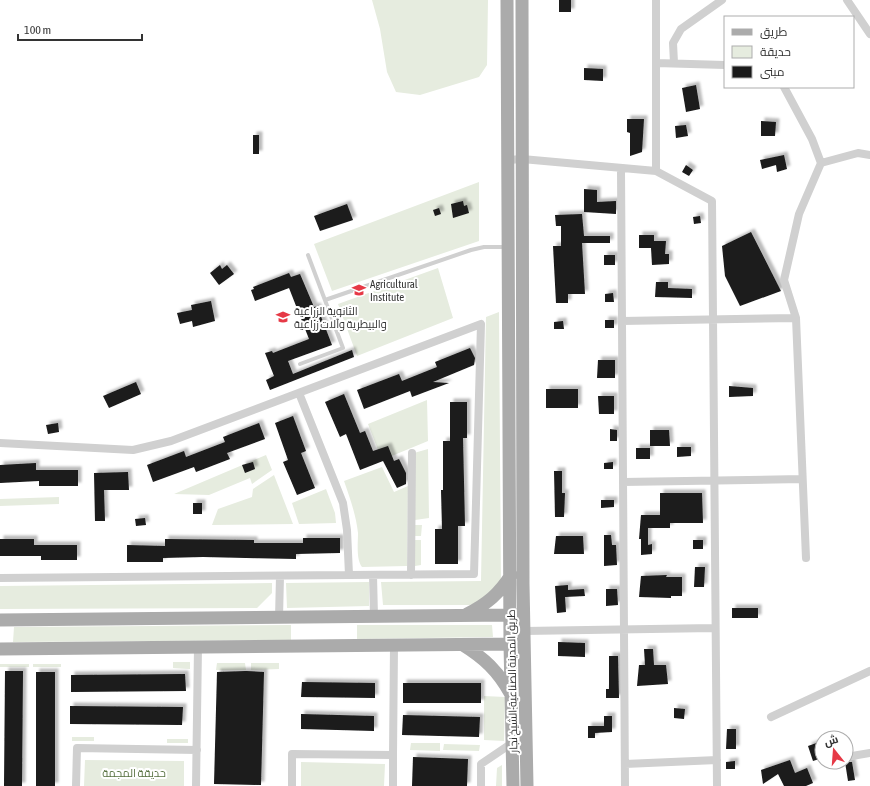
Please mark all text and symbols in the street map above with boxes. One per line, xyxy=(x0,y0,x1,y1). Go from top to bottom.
scale bar xyxy=(18,16,142,42)
legend xyxy=(724,16,854,88)
text: 100 m xyxy=(24,23,51,37)
text: طريق xyxy=(760,25,788,39)
text: حديقة xyxy=(760,45,791,59)
text: مبنى xyxy=(760,65,785,79)
place label: Agricultural Institute xyxy=(370,278,418,303)
school or university icon: Agricultural Institute xyxy=(351,282,367,298)
place label: الثانوية الزراعية والبيطرية وآلات زراعية xyxy=(294,305,387,331)
school or university icon: الثانوية الزراعية والبيطرية وآلات زراعية xyxy=(275,309,291,325)
street label: طريق المدينة الصناعية-الشيخ نجار xyxy=(505,609,521,754)
north arrow xyxy=(814,730,854,770)
text: ش xyxy=(823,733,840,749)
park label: حديقة المجمة xyxy=(102,767,166,779)

